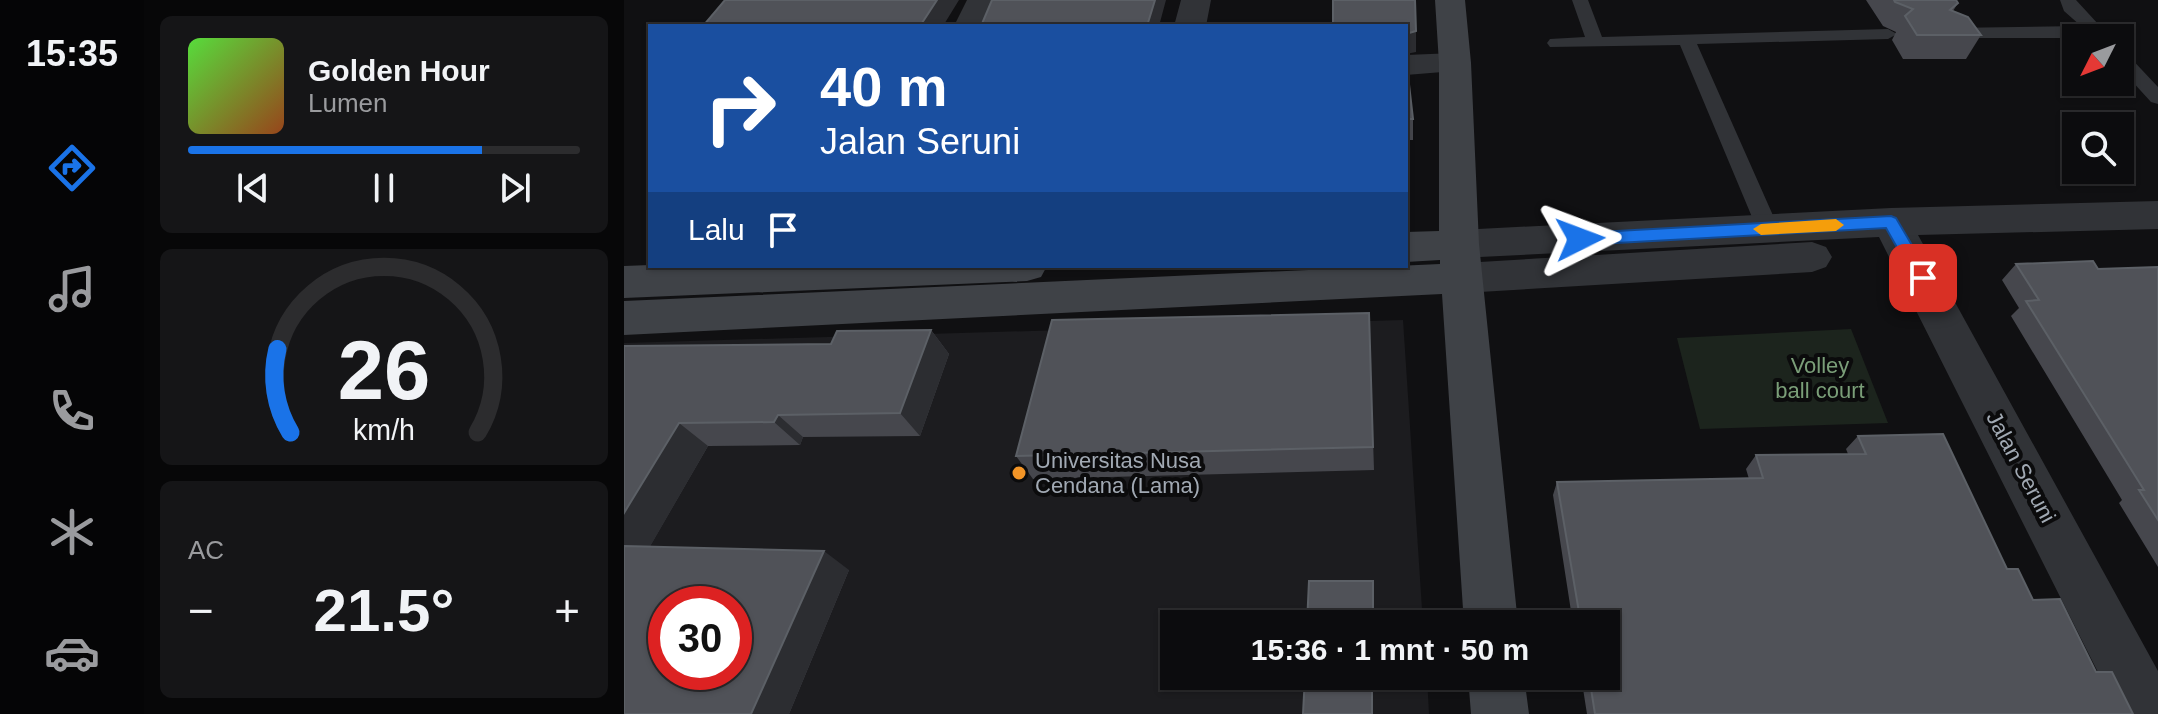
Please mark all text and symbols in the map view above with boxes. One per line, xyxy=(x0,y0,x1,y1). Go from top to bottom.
north arrow xyxy=(2062,24,2134,96)
map controls xyxy=(2062,24,2134,184)
text: 15:35 xyxy=(26,33,118,74)
text: Golden Hour xyxy=(308,54,490,87)
text: 40 m xyxy=(820,55,948,118)
icon: right xyxy=(688,56,792,160)
text: Lumen xyxy=(308,88,388,118)
button: search xyxy=(2062,112,2134,184)
text: Jalan Seruni xyxy=(820,121,1020,162)
icon: directions xyxy=(44,140,100,196)
icon: previous xyxy=(231,166,275,210)
icon: pause xyxy=(362,166,406,210)
icon: next xyxy=(493,166,537,210)
position arrow xyxy=(1538,197,1622,281)
icon: arrive xyxy=(761,208,805,252)
text: Lalu xyxy=(688,213,745,246)
pin xyxy=(1889,244,1957,312)
icon: arrive xyxy=(1901,256,1945,300)
icon: music xyxy=(44,261,100,317)
text: 26 xyxy=(338,324,430,417)
park label: Volley ball court xyxy=(1775,353,1865,403)
icon: phone xyxy=(44,383,100,439)
street label: Jalan Seruni xyxy=(1981,407,2061,527)
text: km/h xyxy=(353,414,415,446)
place label: Universitas Nusa Cendana (Lama) xyxy=(1035,448,1202,498)
marker: Universitas Nusa Cendana (Lama) xyxy=(1010,464,1028,482)
icon: climate xyxy=(44,504,100,560)
text: AC xyxy=(188,535,224,565)
text: 21.5° xyxy=(314,577,454,644)
text: − xyxy=(188,586,214,635)
text: + xyxy=(554,586,580,635)
speed limit sign: 30 xyxy=(648,586,752,690)
icon: car xyxy=(44,625,100,681)
text: 15:36 · 1 mnt · 50 m xyxy=(1251,633,1529,666)

